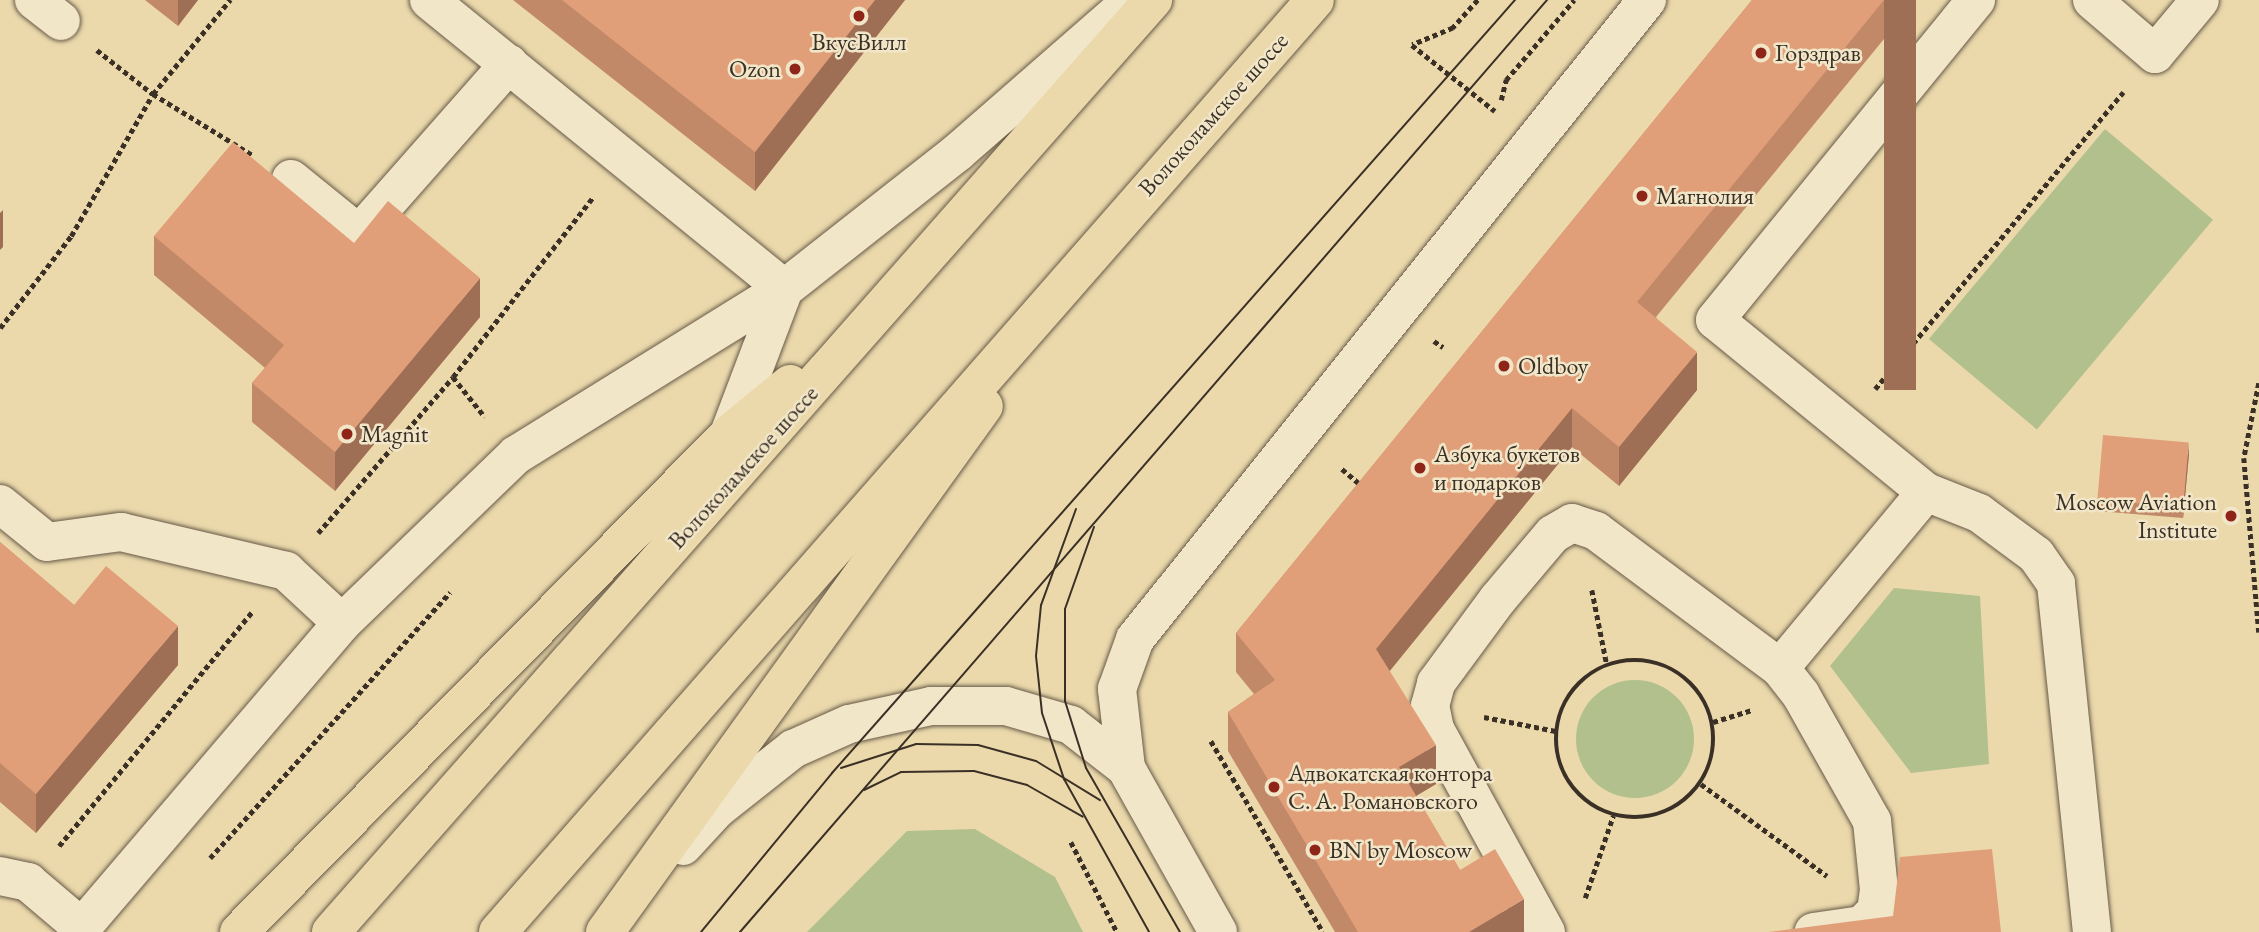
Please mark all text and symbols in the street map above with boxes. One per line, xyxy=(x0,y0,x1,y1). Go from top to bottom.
marker: ВкусВилл xyxy=(851,8,867,24)
street label: Волоколамское шоссе xyxy=(1132,26,1294,202)
place label: ВкусВилл xyxy=(811,28,907,56)
place label: Горздрав xyxy=(1775,39,1861,67)
marker: Горздрав xyxy=(1753,45,1769,61)
place label: Ozon xyxy=(729,55,781,83)
marker: Ozon xyxy=(787,61,803,77)
place label: Магнолия xyxy=(1656,182,1754,210)
marker: Магнолия xyxy=(1634,188,1650,204)
place label: Oldboy xyxy=(1518,352,1588,380)
marker: Oldboy xyxy=(1496,358,1512,374)
street label: Волоколамское шоссе xyxy=(662,379,824,555)
place label: Magnit xyxy=(361,420,428,448)
marker: Magnit xyxy=(339,426,355,442)
place label: Азбука букетов и подарков xyxy=(1434,440,1580,496)
marker: Азбука букетов и подарков xyxy=(1412,460,1428,476)
place label: Moscow Aviation Institute xyxy=(2055,488,2217,544)
marker: Moscow Aviation Institute xyxy=(2223,508,2239,524)
place label: Адвокатская контора С. А. Романовского xyxy=(1288,759,1492,815)
marker: Адвокатская контора С. А. Романовского xyxy=(1266,779,1282,795)
place label: BN by Moscow xyxy=(1329,836,1472,864)
marker: BN by Moscow xyxy=(1307,842,1323,858)

